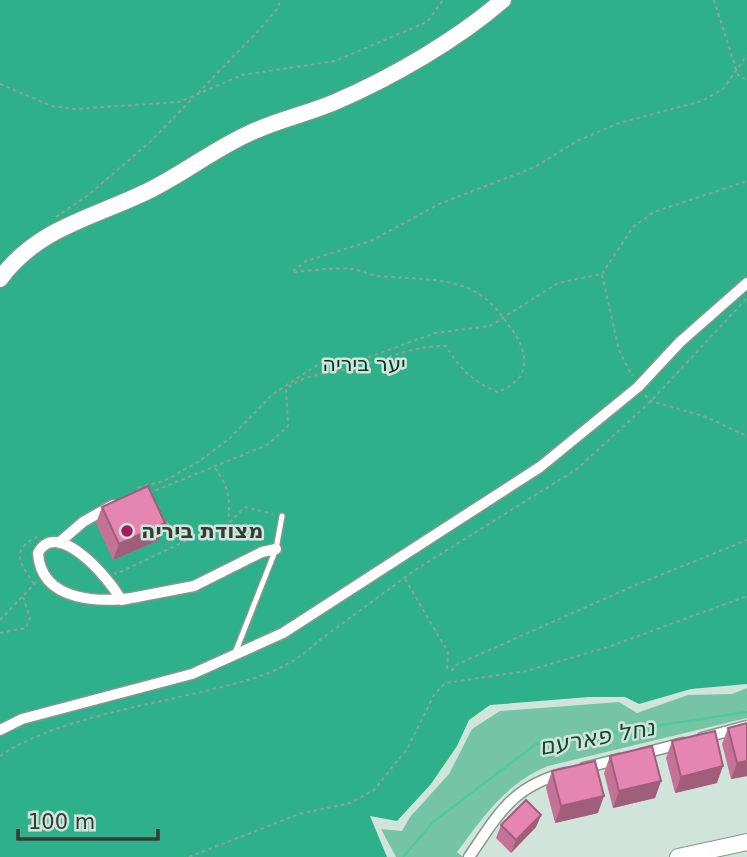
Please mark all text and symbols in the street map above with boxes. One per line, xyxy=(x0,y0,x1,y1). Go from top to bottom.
park label: יער ביריה xyxy=(322,352,406,376)
place label: מצודת ביריה xyxy=(141,519,263,543)
marker: מצודת ביריה xyxy=(119,523,135,539)
water label: נחל פארעם xyxy=(537,714,658,760)
scale bar xyxy=(18,798,158,842)
text: 100 m xyxy=(28,810,95,834)

